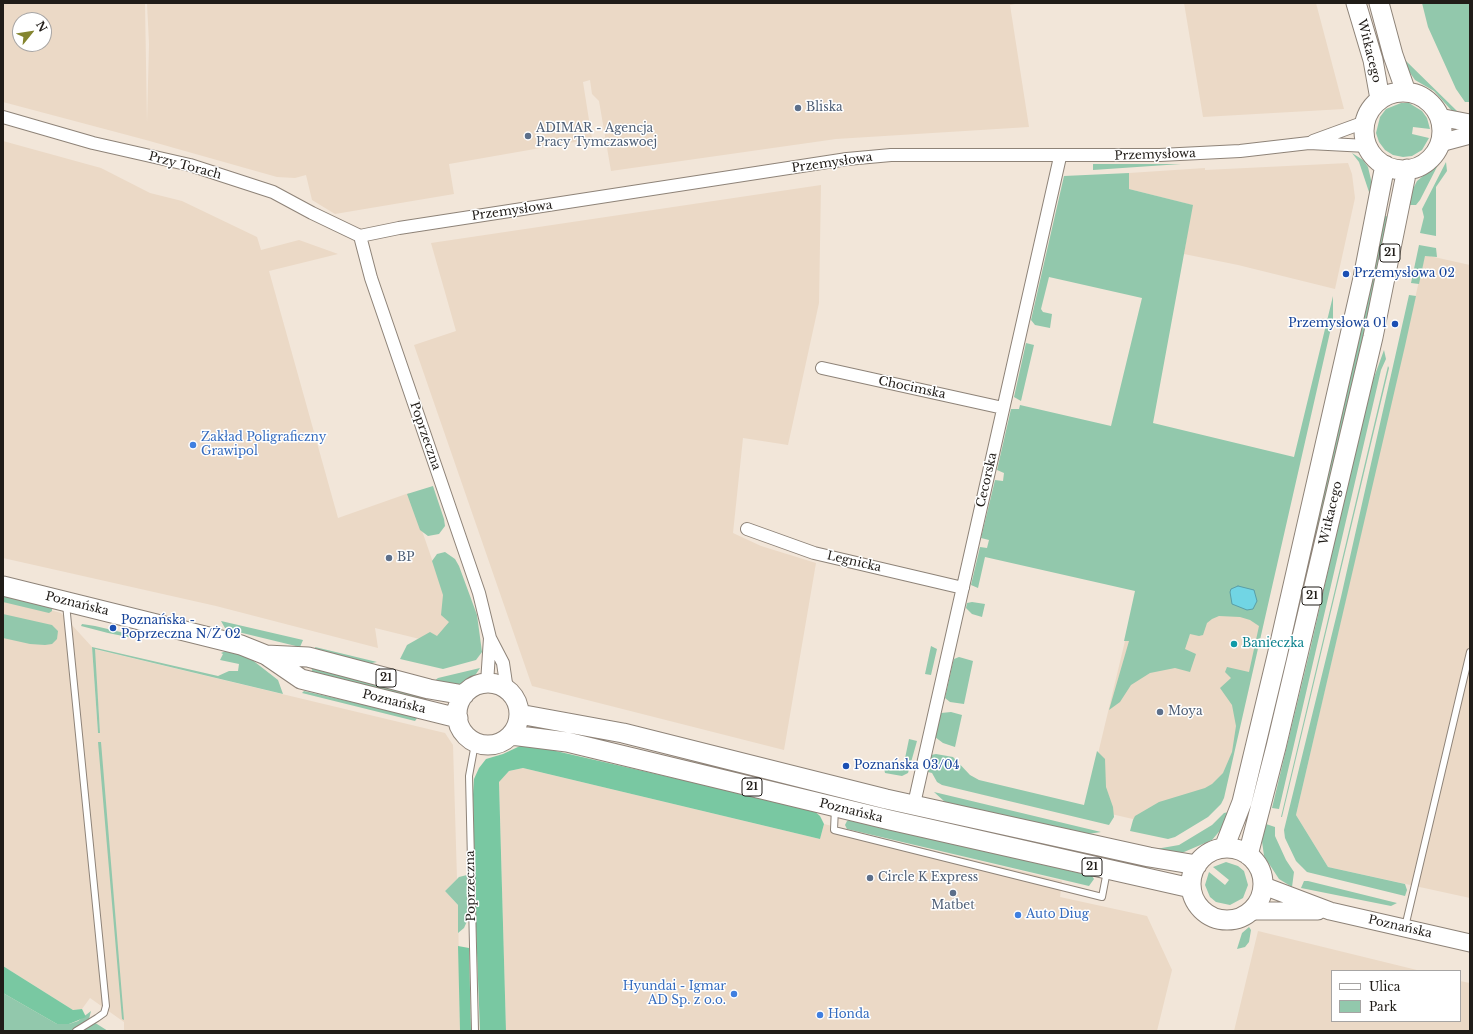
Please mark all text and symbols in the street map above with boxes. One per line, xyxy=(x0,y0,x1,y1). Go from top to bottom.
north arrow xyxy=(12,12,52,52)
street label: Witkacego xyxy=(1354,18,1384,84)
text: N xyxy=(33,19,50,34)
place label: Bliska xyxy=(806,101,843,115)
marker: Bliska xyxy=(793,103,803,113)
place label: ADIMAR - Agencja Pracy Tymczaswoej xyxy=(536,122,657,150)
marker: ADIMAR - Agencja Pracy Tymczaswoej xyxy=(523,131,533,141)
street label: Przemysłowa xyxy=(1114,146,1196,164)
street label: Przy Torach xyxy=(147,149,223,183)
street label: Przemysłowa xyxy=(791,150,873,176)
street label: Przemysłowa xyxy=(471,198,553,224)
road number: 21 xyxy=(1380,244,1400,262)
place label: Przemysłowa 02 xyxy=(1354,267,1455,281)
marker: Przemysłowa 02 xyxy=(1341,269,1351,279)
place label: Przemysłowa 01 xyxy=(1288,317,1387,331)
marker: Przemysłowa 01 xyxy=(1390,319,1400,329)
street label: Chocimska xyxy=(877,374,947,402)
street label: Poprzeczna xyxy=(407,400,443,472)
place label: Zakład Poligraficzny Grawipol xyxy=(201,431,326,459)
marker: Zakład Poligraficzny Grawipol xyxy=(188,440,198,450)
street label: Cecorska xyxy=(974,451,1000,509)
street label: Witkacego xyxy=(1317,480,1345,546)
street label: Legnicka xyxy=(825,549,883,575)
place label: BP xyxy=(397,551,414,565)
marker: BP xyxy=(384,553,394,563)
road number: 21 xyxy=(1302,587,1322,605)
street label: Poznańska xyxy=(44,589,110,619)
place label: Poznańska - Poprzeczna N/Ż 02 xyxy=(121,614,241,642)
marker: Poznańska - Poprzeczna N/Ż 02 xyxy=(108,623,118,633)
place label: Banieczka xyxy=(1242,637,1304,651)
marker: Banieczka xyxy=(1229,639,1239,649)
road number: 21 xyxy=(376,669,396,687)
street label: Poznańska xyxy=(361,687,427,717)
place label: Moya xyxy=(1168,705,1203,719)
marker: Moya xyxy=(1155,707,1165,717)
place label: Poznańska 03/04 xyxy=(854,759,960,773)
marker: Poznańska 03/04 xyxy=(841,761,851,771)
road number: 21 xyxy=(742,778,762,796)
street label: Poznańska xyxy=(818,796,884,826)
street label: Poprzeczna xyxy=(463,850,479,922)
road number: 21 xyxy=(1082,858,1102,876)
place label: Circle K Express xyxy=(878,871,978,885)
marker: Circle K Express xyxy=(865,873,875,883)
marker: Matbet xyxy=(948,888,958,898)
place label: Matbet xyxy=(931,899,975,913)
place label: Auto Diug xyxy=(1026,908,1089,922)
marker: Auto Diug xyxy=(1013,910,1023,920)
street label: Poznańska xyxy=(1367,913,1433,941)
legend xyxy=(1331,970,1461,1022)
text: Ulica xyxy=(1369,979,1400,994)
place label: Hyundai - Igmar AD Sp. z o.o. xyxy=(623,980,726,1008)
marker: Hyundai - Igmar AD Sp. z o.o. xyxy=(729,989,739,999)
text: Park xyxy=(1369,999,1397,1014)
place label: Honda xyxy=(828,1008,870,1022)
marker: Honda xyxy=(815,1010,825,1020)

